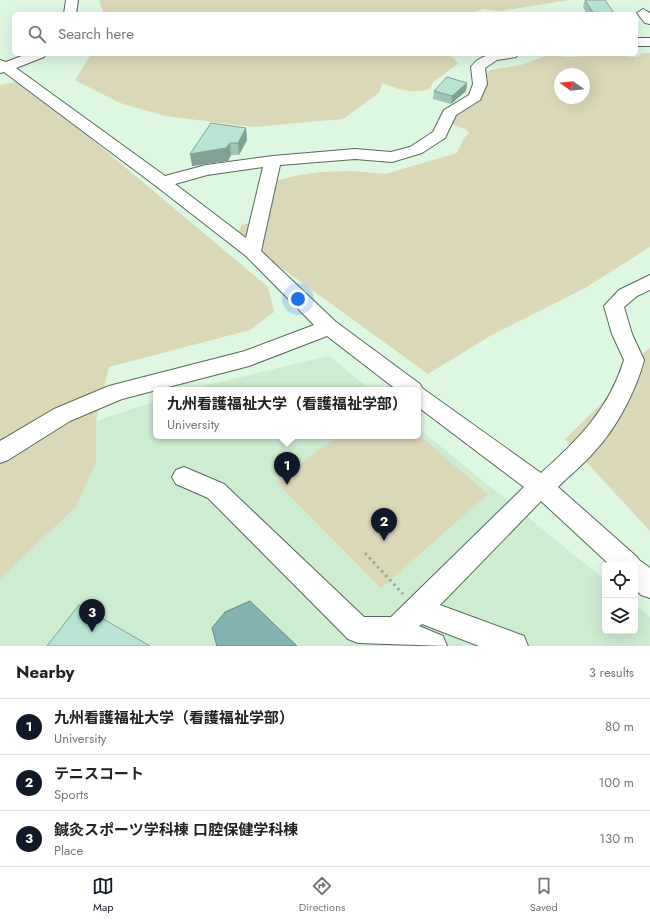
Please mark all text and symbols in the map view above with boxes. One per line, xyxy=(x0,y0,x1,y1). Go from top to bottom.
search box xyxy=(12,12,638,56)
icon: search xyxy=(26,23,48,45)
text: Search here xyxy=(58,23,134,45)
north arrow xyxy=(554,68,590,104)
your location xyxy=(288,289,308,309)
popup xyxy=(153,387,421,439)
text: 九州看護福祉大学（看護福祉学部） xyxy=(167,393,407,415)
text: University xyxy=(167,415,219,434)
pin: 1 xyxy=(274,452,300,485)
pin: 2 xyxy=(371,508,397,541)
map controls xyxy=(602,562,638,634)
button: locate xyxy=(602,562,638,598)
button: layers xyxy=(602,598,638,634)
pin: 3 xyxy=(79,599,105,632)
text: Nearby xyxy=(16,660,74,684)
text: 3 results xyxy=(589,663,634,682)
text: 九州看護福祉大学（看護福祉学部） xyxy=(54,707,294,729)
text: 1 xyxy=(26,717,32,736)
text: 80 m xyxy=(605,717,634,736)
text: University xyxy=(54,729,106,748)
text: テニスコート xyxy=(54,763,144,785)
text: 2 xyxy=(25,773,33,792)
text: 100 m xyxy=(599,773,634,792)
text: Sports xyxy=(54,785,88,804)
text: 鍼灸スポーツ学科棟 口腔保健学科棟 xyxy=(54,819,298,841)
text: 3 xyxy=(25,829,33,848)
text: 130 m xyxy=(599,829,634,848)
text: Place xyxy=(54,841,83,860)
tab: Map xyxy=(92,875,114,915)
tab: Directions xyxy=(299,875,345,915)
tab: Saved xyxy=(530,875,558,915)

